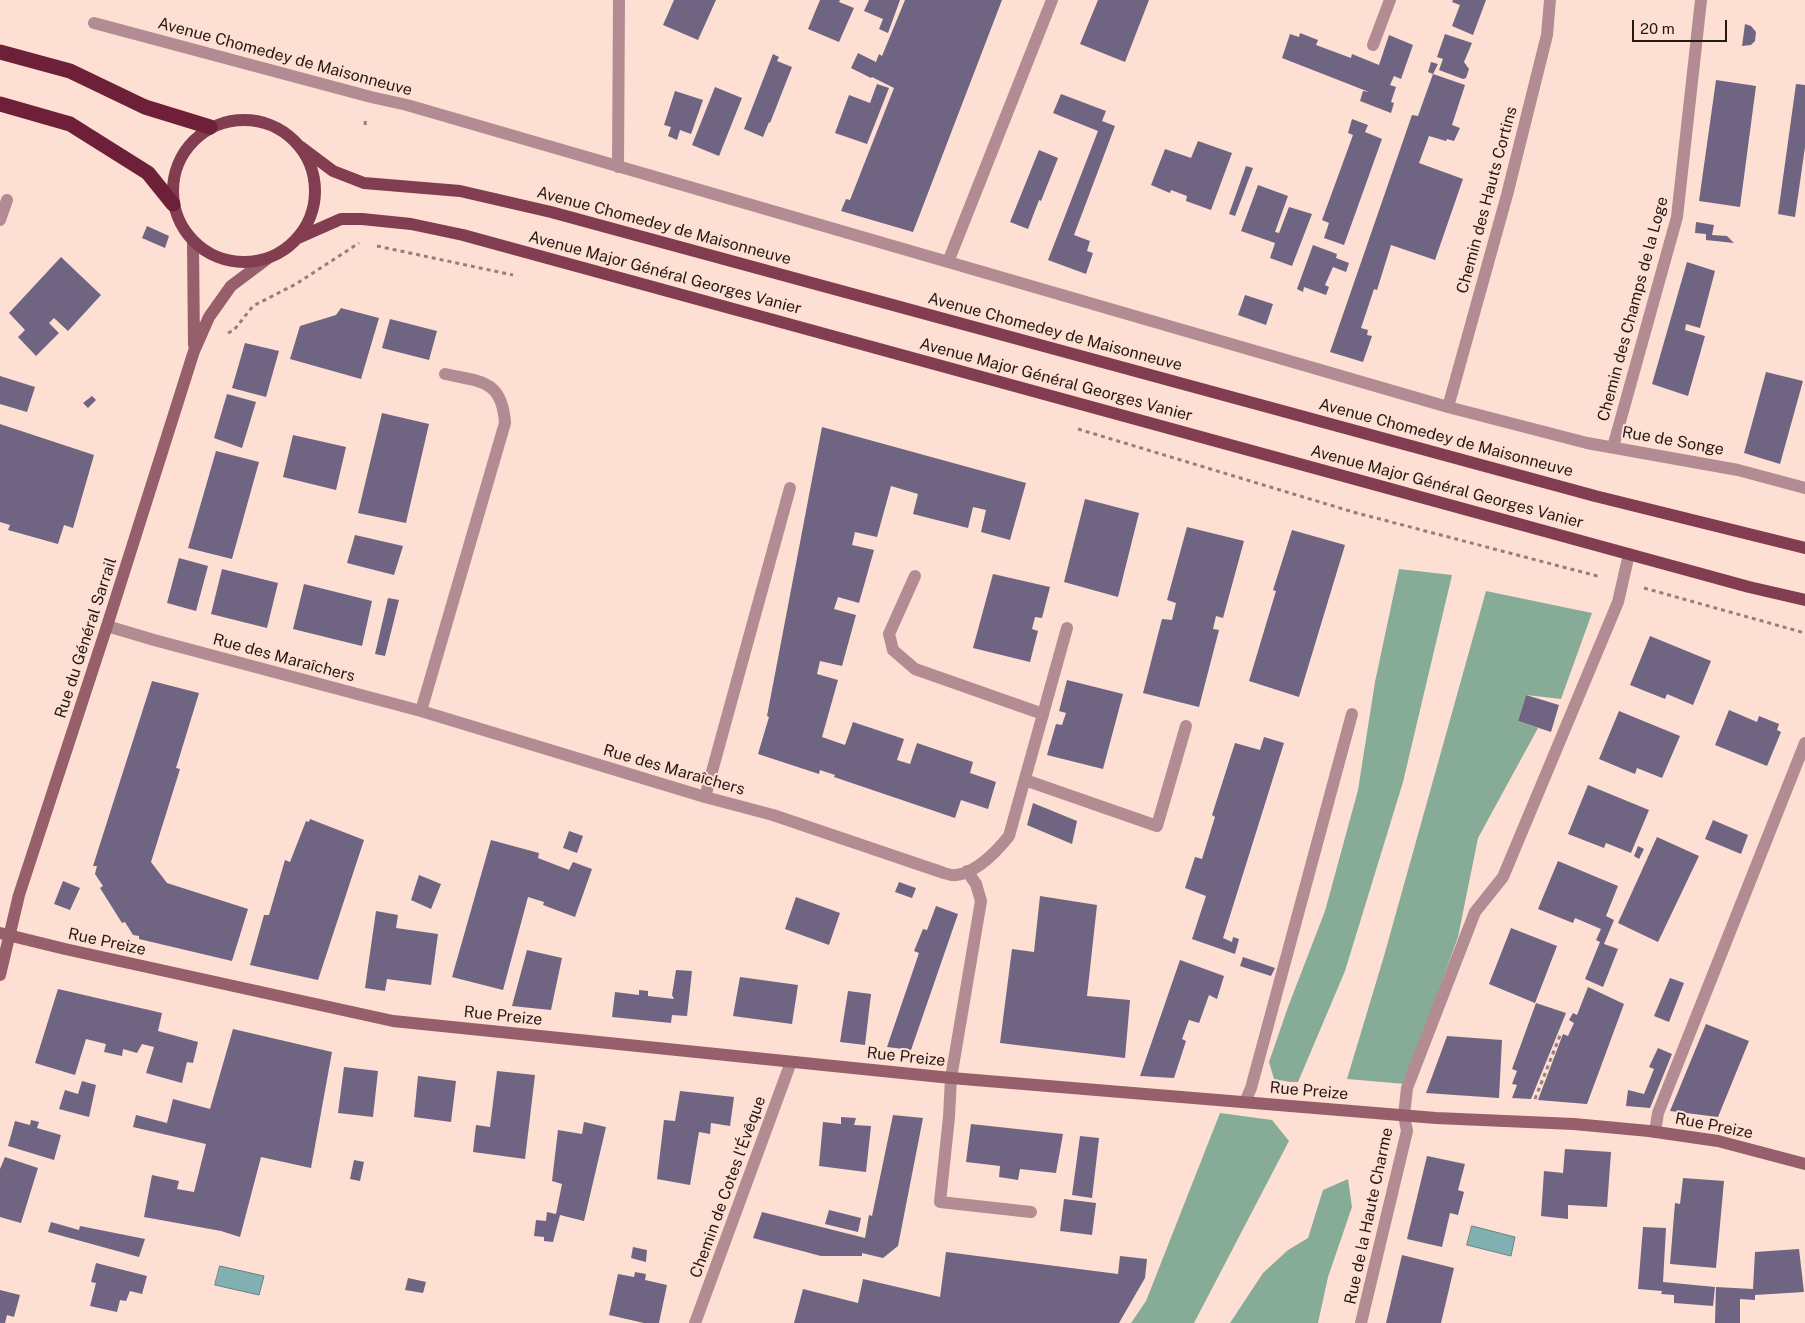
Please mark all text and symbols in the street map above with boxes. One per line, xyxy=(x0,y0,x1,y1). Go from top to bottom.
scale bar xyxy=(1635,10,1730,42)
street label: Avenue Chomedey de Maisonneuve xyxy=(156,14,414,100)
text: 20 m xyxy=(1640,20,1675,37)
street label: Chemin des Hauts Cortins xyxy=(1453,104,1521,296)
street label: Avenue Chomedey de Maisonneuve xyxy=(535,183,793,269)
street label: Chemin des Champs de la Loge xyxy=(1594,195,1672,423)
street label: Avenue Major Général Georges Vanier xyxy=(526,227,804,319)
street label: Avenue Chomedey de Maisonneuve xyxy=(926,289,1184,375)
street label: Avenue Major Général Georges Vanier xyxy=(917,334,1195,426)
street label: Avenue Chomedey de Maisonneuve xyxy=(1317,395,1575,481)
street label: Rue de Songe xyxy=(1621,423,1725,459)
street label: Avenue Major Général Georges Vanier xyxy=(1308,441,1586,533)
street label: Rue du Général Sarrail xyxy=(51,555,121,721)
street label: Rue des Maraîchers xyxy=(211,630,357,686)
street label: Rue des Maraîchers xyxy=(601,741,747,799)
street label: Rue Preize xyxy=(66,924,148,960)
street label: Rue Preize xyxy=(463,1002,543,1030)
street label: Rue Preize xyxy=(866,1043,946,1071)
street label: Rue Preize xyxy=(1269,1078,1349,1104)
street label: Chemin de Cotes l'Évêque xyxy=(686,1093,770,1281)
street label: Rue Preize xyxy=(1673,1109,1755,1143)
street label: Rue de la Haute Charme xyxy=(1341,1126,1397,1306)

